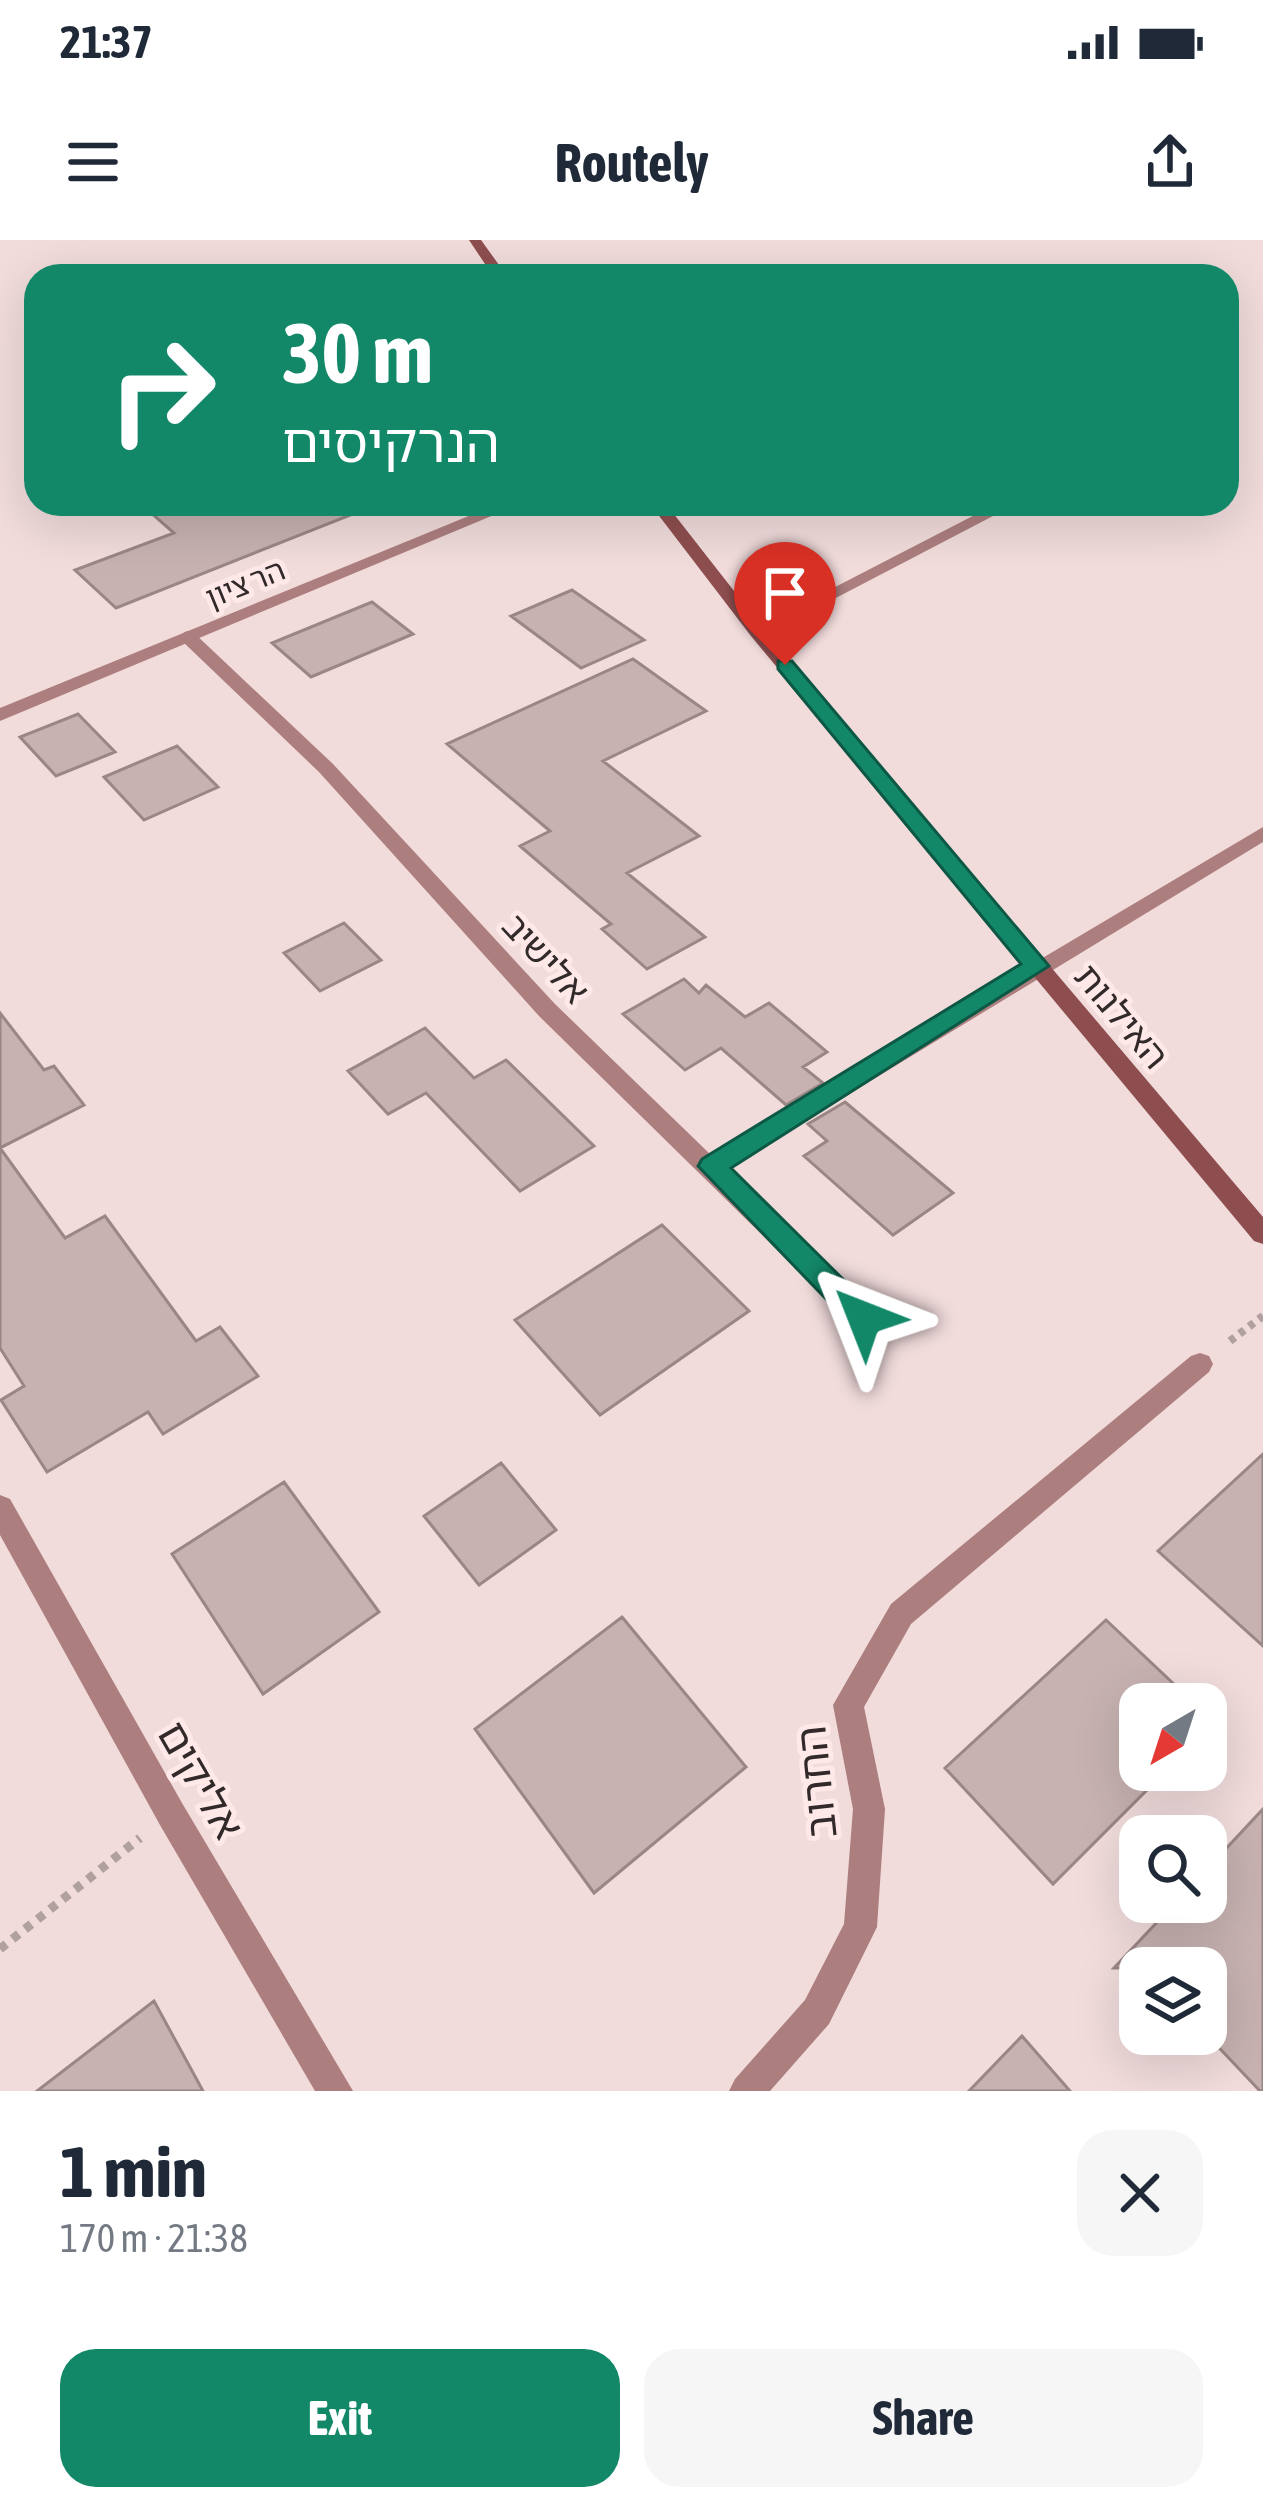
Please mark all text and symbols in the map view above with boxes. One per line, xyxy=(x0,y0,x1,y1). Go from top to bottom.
text: 21:37 xyxy=(60,16,153,68)
icon: menu xyxy=(60,129,126,195)
icon: share xyxy=(1137,129,1203,195)
text: Routely xyxy=(554,132,709,193)
text: 30 m xyxy=(282,305,433,401)
icon: right xyxy=(84,312,240,468)
text: הנרקיסים xyxy=(282,412,500,473)
pin xyxy=(734,542,836,665)
street label: הר ציון xyxy=(200,552,290,614)
icon: arrive xyxy=(752,560,818,626)
street label: אלישיב xyxy=(494,905,598,1011)
street label: האילנות xyxy=(1066,955,1178,1077)
position arrow xyxy=(801,1255,927,1381)
north arrow xyxy=(1119,1683,1227,1791)
map controls xyxy=(1119,1683,1227,2055)
street label: אליקים xyxy=(149,1713,253,1847)
street label: החרוב xyxy=(786,1724,846,1840)
button: search xyxy=(1119,1815,1227,1923)
button: layers xyxy=(1119,1947,1227,2055)
text: 1 min xyxy=(60,2130,207,2212)
button: close xyxy=(1077,2130,1203,2256)
text: 170 m · 21:38 xyxy=(60,2216,248,2260)
button: Exit xyxy=(60,2349,620,2487)
button: Share xyxy=(644,2349,1203,2487)

